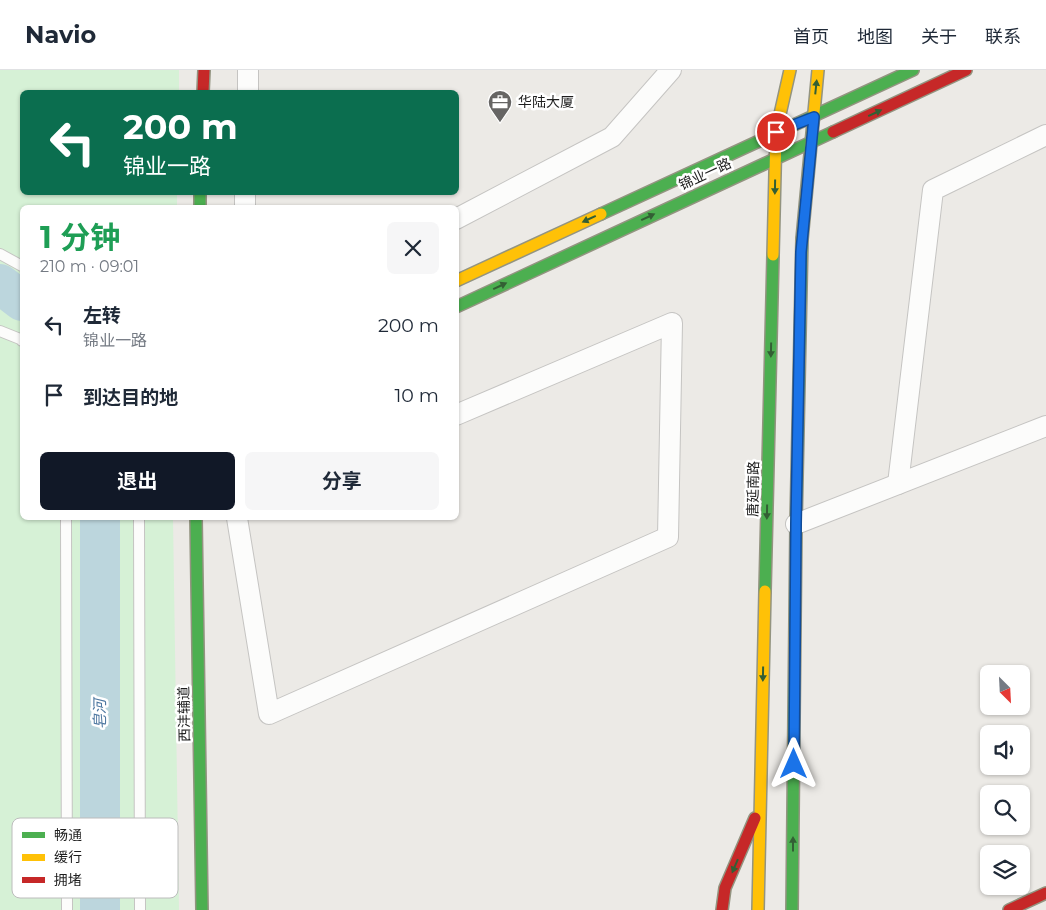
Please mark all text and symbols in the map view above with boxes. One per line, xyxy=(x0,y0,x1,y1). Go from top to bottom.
text: Navio xyxy=(25,20,96,49)
text: 首页 xyxy=(793,26,829,48)
text: 地图 xyxy=(857,26,893,48)
text: 关于 xyxy=(921,26,957,48)
text: 联系 xyxy=(985,26,1021,48)
one-way arrow xyxy=(813,79,821,95)
office icon: 华陆大厦 xyxy=(487,89,513,123)
place label: 华陆大厦 xyxy=(518,93,574,111)
text: 200 m xyxy=(123,105,238,148)
one-way arrow xyxy=(868,108,882,116)
icon: left xyxy=(40,110,105,175)
pin xyxy=(755,111,797,153)
icon: arrive xyxy=(762,118,790,146)
text: 锦业一路 xyxy=(123,153,211,180)
street label: 锦业一路 xyxy=(676,154,734,194)
one-way arrow xyxy=(771,179,779,195)
one-way arrow xyxy=(641,213,655,221)
one-way arrow xyxy=(582,215,596,223)
text: 1 分钟 xyxy=(40,219,120,256)
button: close xyxy=(387,222,439,274)
text: 210 m · 09:01 xyxy=(40,257,139,276)
one-way arrow xyxy=(493,282,507,290)
text: 左转 xyxy=(83,304,121,327)
icon: left xyxy=(40,311,68,339)
text: 200 m xyxy=(378,314,439,337)
text: 锦业一路 xyxy=(83,331,147,350)
one-way arrow xyxy=(767,342,775,358)
icon: arrive xyxy=(40,381,68,409)
text: 10 m xyxy=(394,384,439,407)
text: 到达目的地 xyxy=(83,386,178,409)
button: 退出 xyxy=(40,452,235,510)
button: 分享 xyxy=(245,452,439,510)
street label: 唐延南路 xyxy=(744,461,762,517)
one-way arrow xyxy=(763,504,771,520)
north arrow xyxy=(980,665,1030,715)
map controls xyxy=(980,665,1030,895)
one-way arrow xyxy=(759,667,767,683)
street label: 西沣辅道 xyxy=(175,686,193,742)
water label: 皂河 xyxy=(90,696,109,729)
button: sound xyxy=(980,725,1030,775)
position arrow xyxy=(767,737,819,789)
button: search xyxy=(980,785,1030,835)
legend xyxy=(12,818,178,898)
text: 畅通 xyxy=(54,826,82,844)
one-way arrow xyxy=(789,836,797,852)
button: layers xyxy=(980,845,1030,895)
text: 缓行 xyxy=(54,848,82,866)
one-way arrow xyxy=(730,859,738,873)
text: 拥堵 xyxy=(54,871,82,889)

